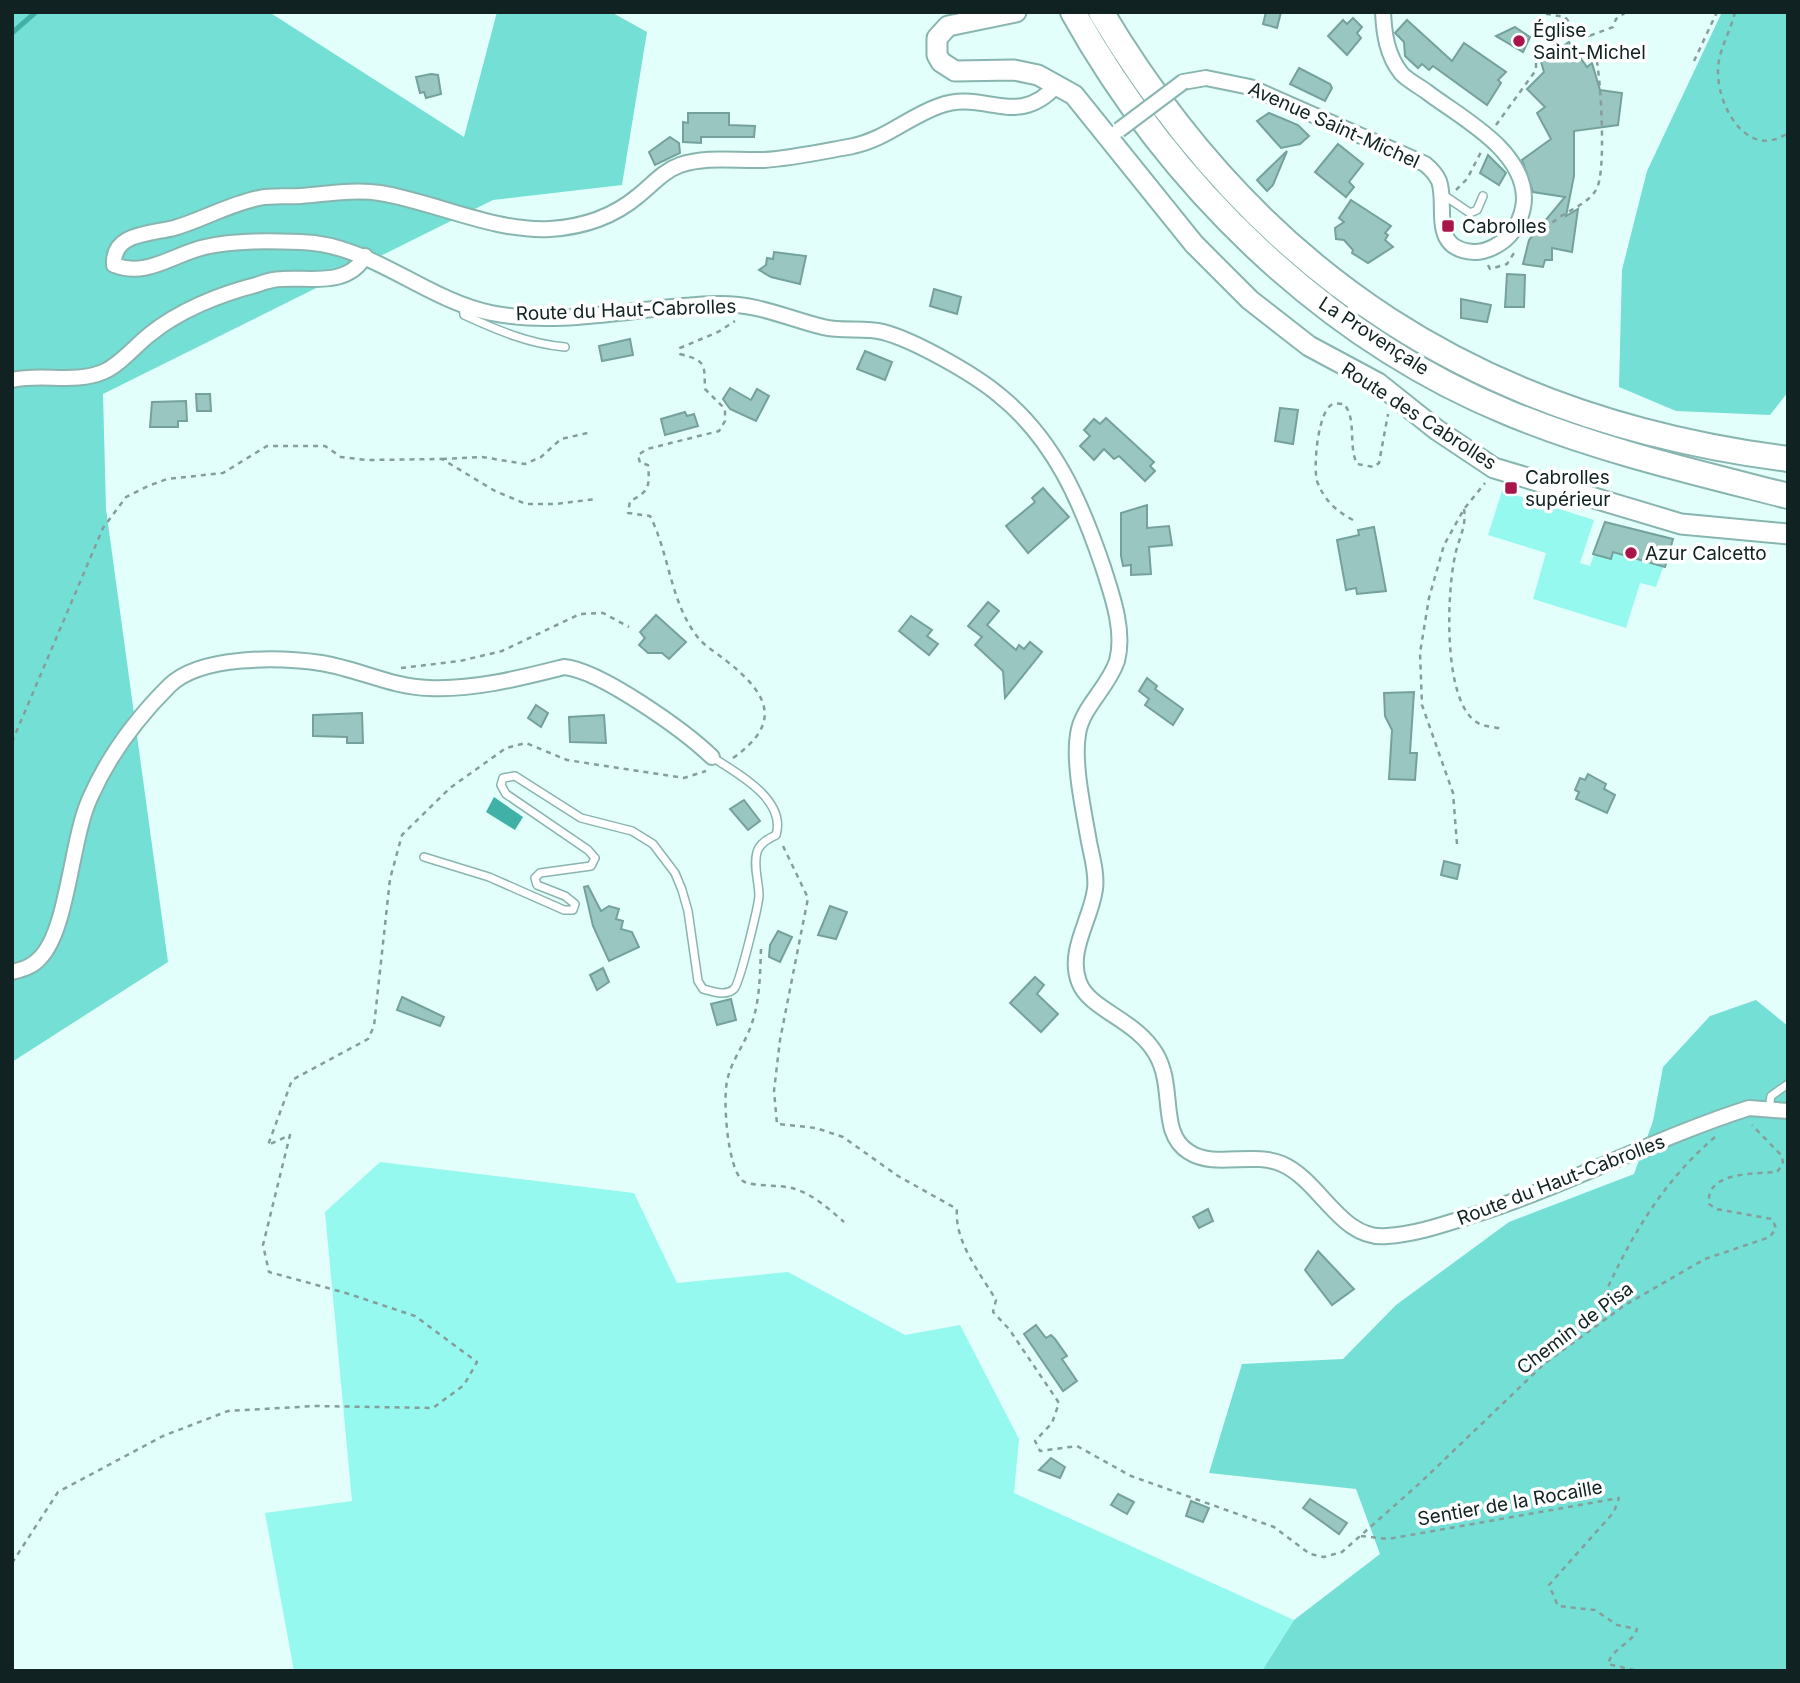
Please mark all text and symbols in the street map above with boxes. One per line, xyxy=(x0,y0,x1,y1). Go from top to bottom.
place label: Église Saint-Michel xyxy=(1533,18,1646,64)
marker: Église Saint-Michel xyxy=(1511,33,1527,49)
street label: Avenue Saint-Michel xyxy=(1245,77,1423,173)
place label: Cabrolles xyxy=(1462,215,1547,238)
marker: Cabrolles xyxy=(1440,218,1456,234)
street label: La Provençale xyxy=(1315,292,1433,380)
street label: Route du Haut-Cabrolles xyxy=(515,295,737,325)
street label: Route des Cabrolles xyxy=(1337,357,1501,475)
place label: Cabrolles supérieur xyxy=(1525,466,1611,511)
marker: Cabrolles supérieur xyxy=(1503,480,1519,496)
place label: Azur Calcetto xyxy=(1645,542,1767,565)
marker: Azur Calcetto xyxy=(1623,545,1639,561)
street label: Route du Haut-Cabrolles xyxy=(1454,1130,1668,1230)
street label: Chemin de Pisa xyxy=(1512,1277,1638,1379)
street label: Sentier de la Rocaille xyxy=(1416,1475,1604,1531)

